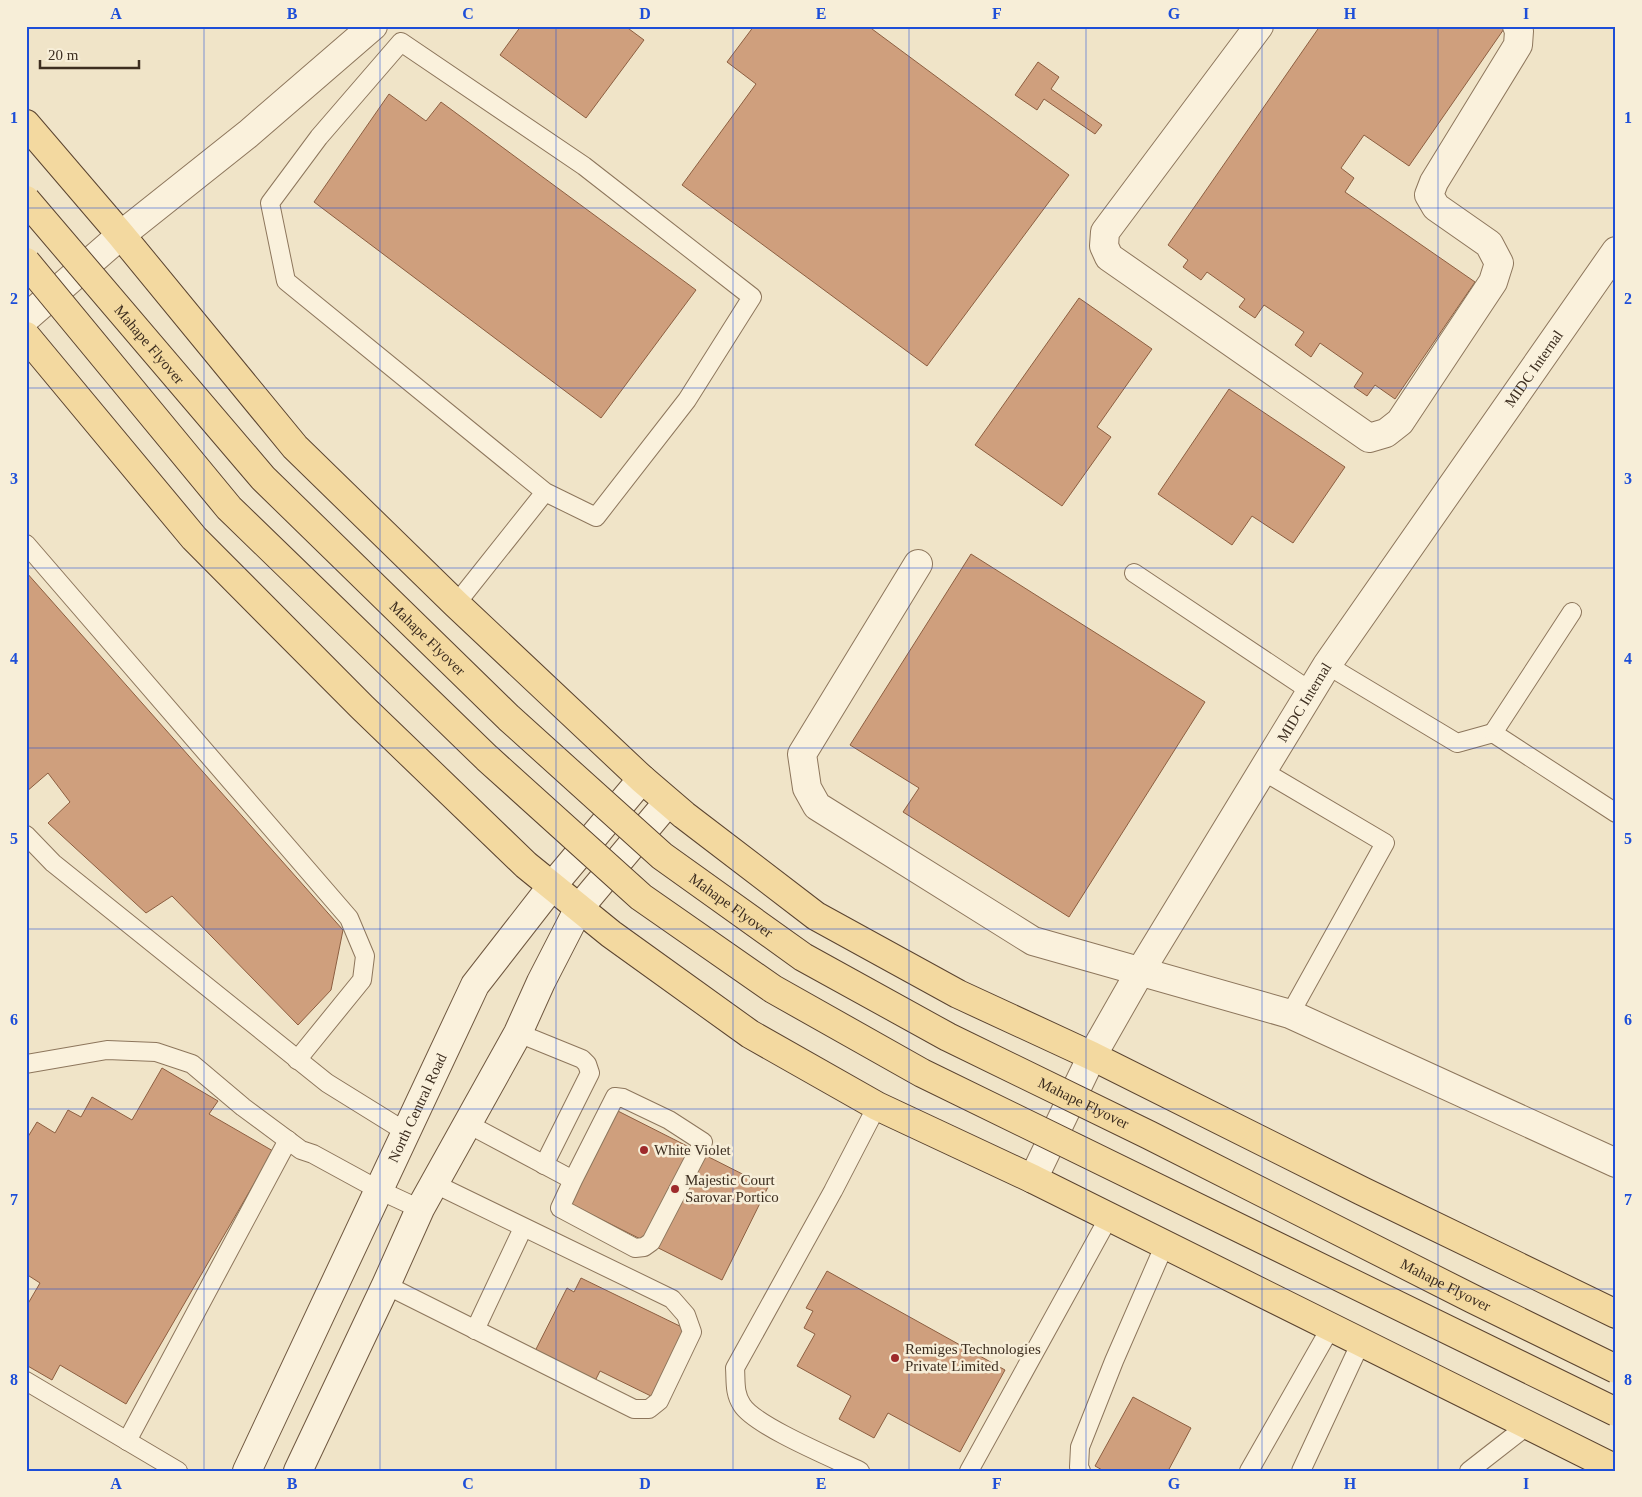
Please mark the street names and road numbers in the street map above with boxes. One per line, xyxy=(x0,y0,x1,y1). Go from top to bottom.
street label: Mahape Flyover xyxy=(111,302,187,387)
street label: MIDC Internal xyxy=(1502,327,1566,410)
street label: Mahape Flyover xyxy=(386,598,468,679)
street label: MIDC Internal xyxy=(1274,660,1334,745)
street label: Mahape Flyover xyxy=(686,870,776,941)
street label: North Central Road xyxy=(385,1051,450,1165)
street label: Mahape Flyover xyxy=(1036,1074,1132,1132)
street label: Mahape Flyover xyxy=(1398,1256,1493,1314)

